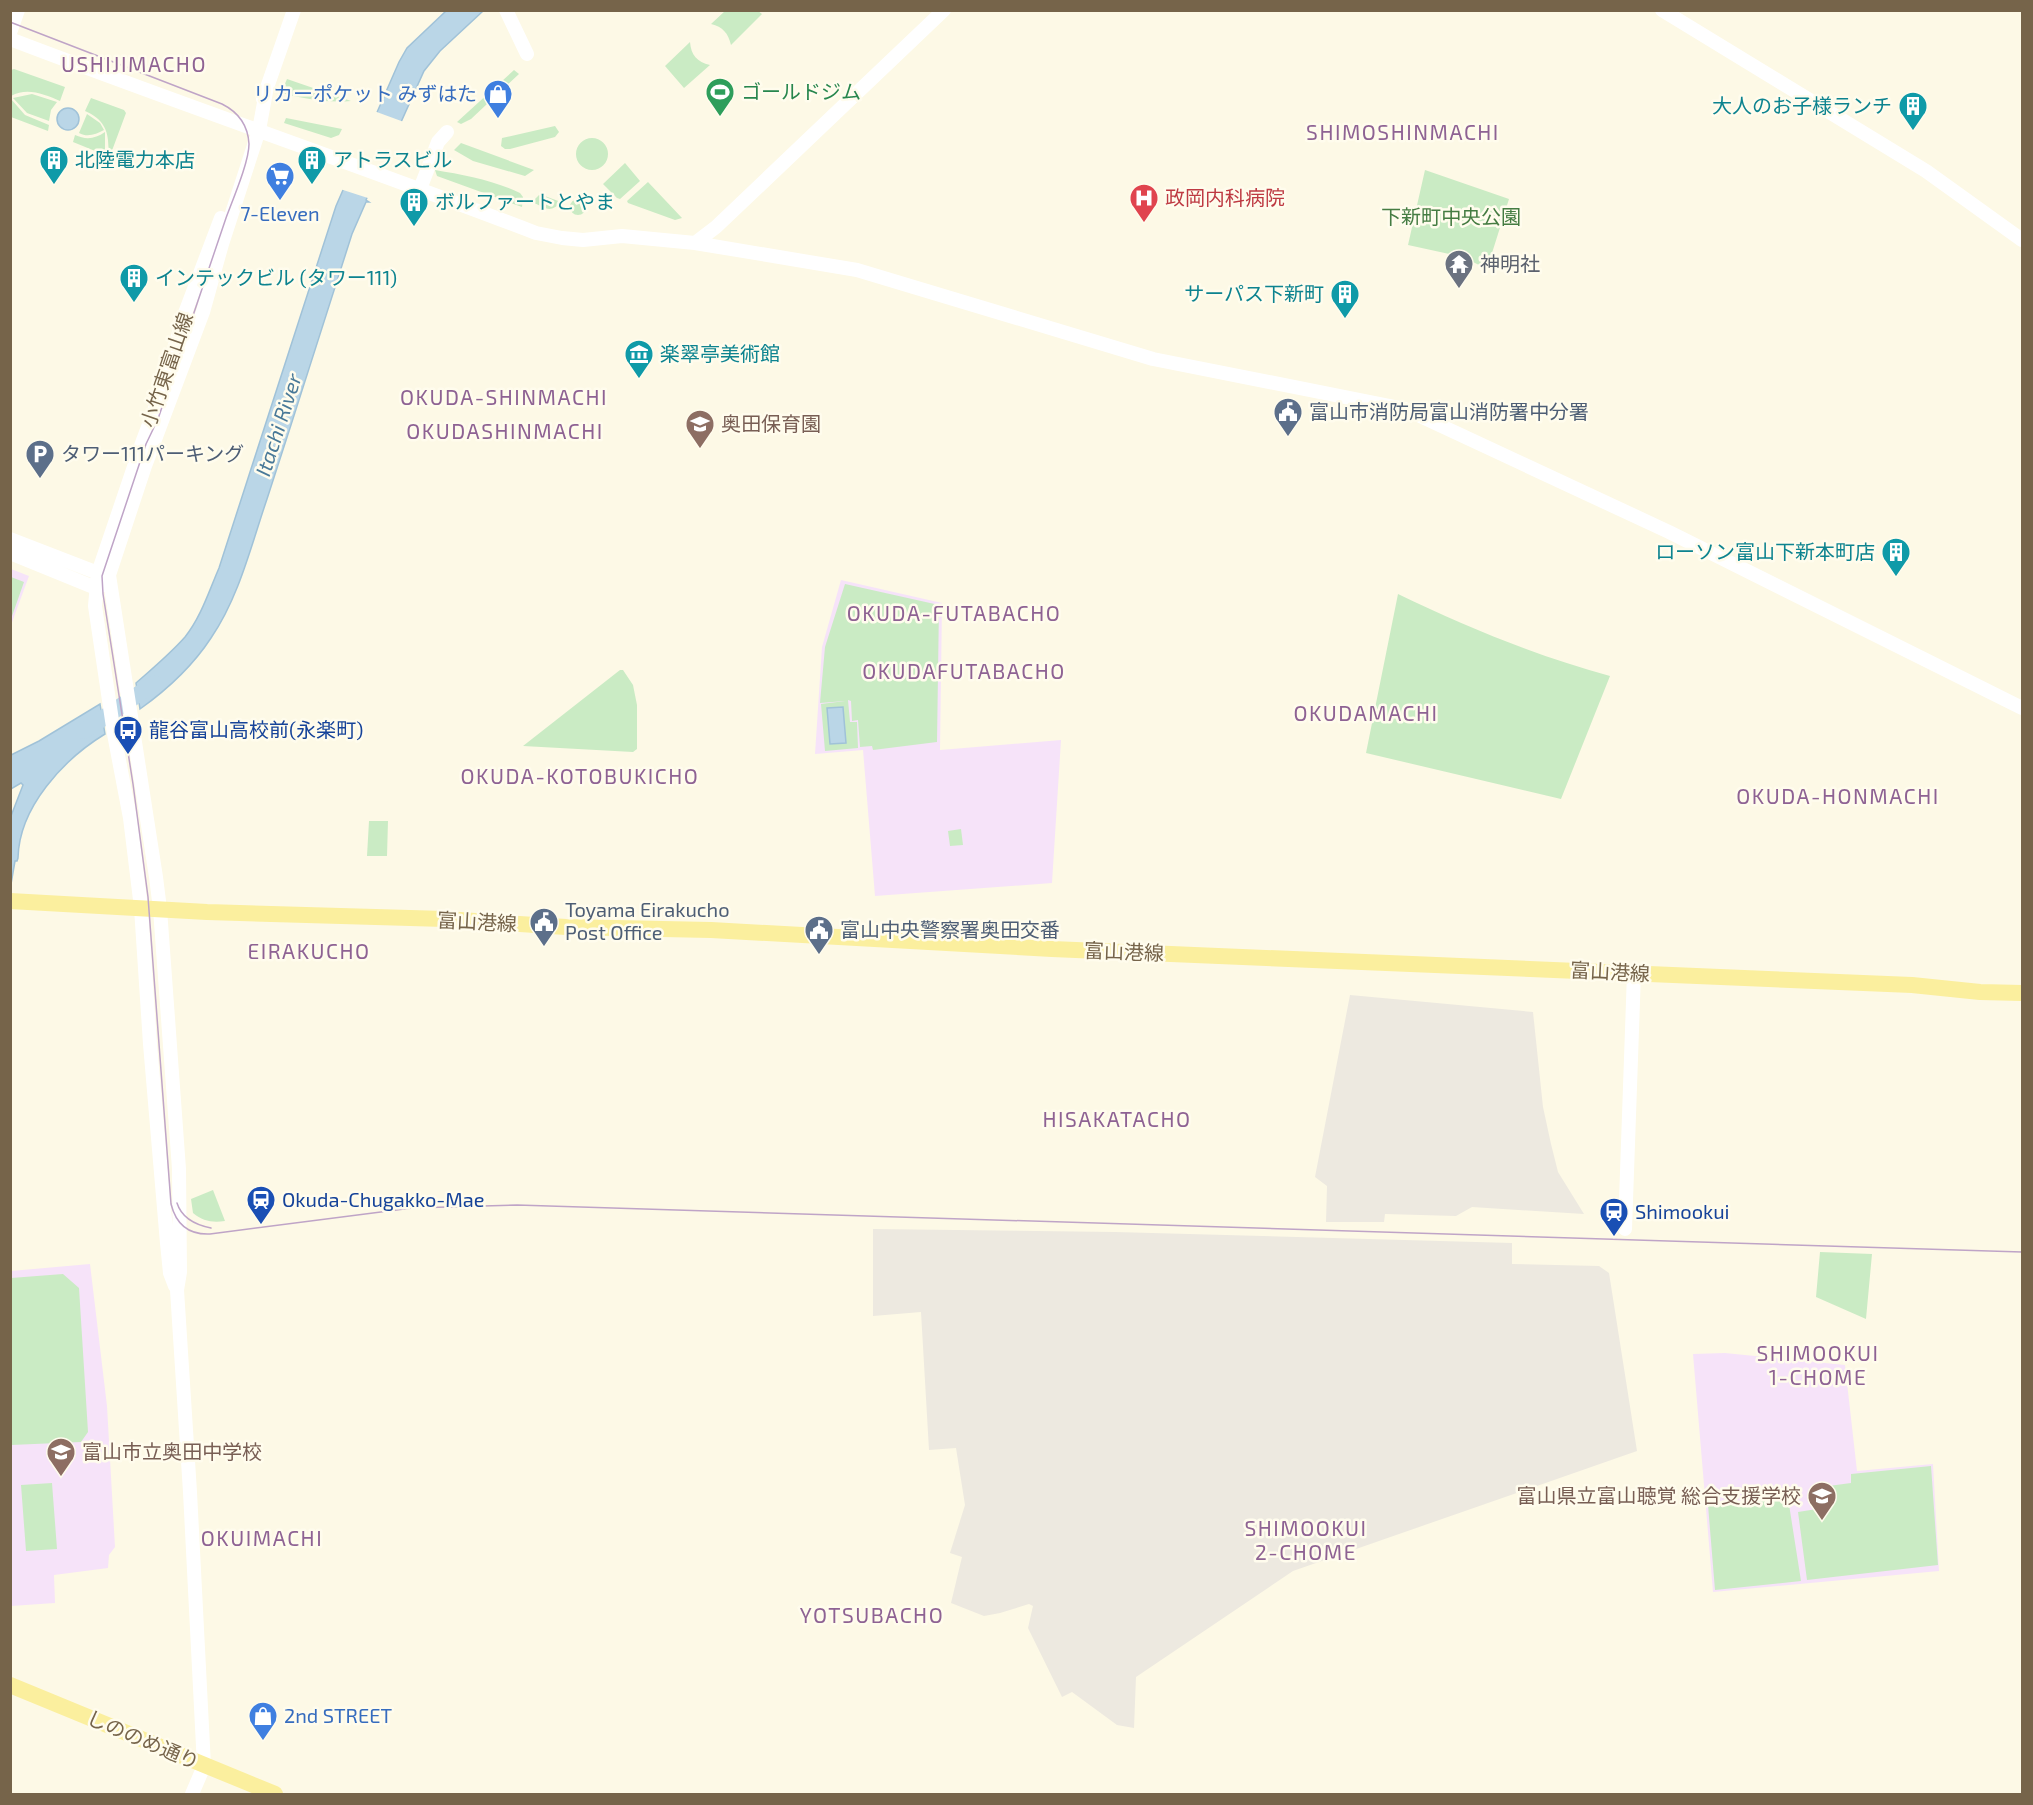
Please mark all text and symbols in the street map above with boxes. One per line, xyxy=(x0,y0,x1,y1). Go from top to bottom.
district label: USHIJIMACHO xyxy=(61,51,207,76)
sports icon: ゴールドジム xyxy=(704,76,736,118)
shop icon: リカーポケット みずはた xyxy=(482,78,514,120)
place label: ゴールドジム xyxy=(741,79,861,103)
place label: リカーポケット みずはた xyxy=(253,81,477,105)
building icon: 大人のお子様ランチ xyxy=(1897,90,1929,132)
place label: 大人のお子様ランチ xyxy=(1712,93,1892,117)
district label: SHIMOSHINMACHI xyxy=(1306,119,1500,144)
building icon: 北陸電力本店 xyxy=(38,144,70,186)
building icon: アトラスビル xyxy=(296,144,328,186)
place label: 北陸電力本店 xyxy=(75,147,195,171)
place label: アトラスビル xyxy=(333,147,453,171)
supermarket icon: 7-Eleven xyxy=(264,160,296,202)
hospital icon: 政岡内科病院 xyxy=(1128,182,1160,224)
place label: 政岡内科病院 xyxy=(1165,185,1285,209)
building icon: ボルファートとやま xyxy=(398,186,430,228)
place label: ボルファートとやま xyxy=(435,189,615,213)
place label: 7-Eleven xyxy=(240,201,320,225)
park label: 下新町中央公園 xyxy=(1381,204,1521,228)
temple icon: 神明社 xyxy=(1443,248,1475,290)
place label: 神明社 xyxy=(1480,251,1540,275)
building icon: インテックビル (タワー111) xyxy=(118,262,150,304)
place label: インテックビル (タワー111) xyxy=(155,265,397,289)
building icon: サーパス下新町 xyxy=(1329,278,1361,320)
place label: サーパス下新町 xyxy=(1184,281,1324,305)
street label: 小竹東富山線 xyxy=(135,309,197,430)
museum icon: 楽翠亭美術館 xyxy=(623,338,655,380)
place label: 楽翠亭美術館 xyxy=(660,341,780,365)
water label: Itachi River xyxy=(249,369,306,479)
district label: OKUDA-SHINMACHI xyxy=(400,384,608,409)
public building icon: 富山市消防局富山消防署中分署 xyxy=(1272,396,1304,438)
place label: 富山市消防局富山消防署中分署 xyxy=(1309,399,1589,423)
school or university icon: 奥田保育園 xyxy=(684,408,716,450)
place label: 奥田保育園 xyxy=(721,411,821,435)
district label: OKUDASHINMACHI xyxy=(406,418,604,443)
parking icon: タワー111パーキング xyxy=(24,438,56,480)
place label: タワー111パーキング xyxy=(61,441,244,465)
building icon: ローソン富山下新本町店 xyxy=(1880,536,1912,578)
place label: ローソン富山下新本町店 xyxy=(1655,539,1875,563)
district label: OKUDA-FUTABACHO xyxy=(847,600,1061,625)
district label: OKUDAFUTABACHO xyxy=(862,658,1066,683)
district label: OKUDAMACHI xyxy=(1293,700,1439,725)
bus stop icon: 龍谷富山高校前(永楽町) xyxy=(112,714,144,756)
place label: 龍谷富山高校前(永楽町) xyxy=(149,717,363,741)
district label: OKUDA-KOTOBUKICHO xyxy=(461,763,699,788)
district label: OKUDA-HONMACHI xyxy=(1736,783,1940,808)
place label: Toyama Eirakucho Post Office xyxy=(565,897,730,944)
public building icon: Toyama Eirakucho Post Office xyxy=(528,906,560,948)
street label: 富山港線 xyxy=(436,907,518,935)
public building icon: 富山中央警察署奥田交番 xyxy=(803,914,835,956)
place label: 富山中央警察署奥田交番 xyxy=(840,917,1060,941)
district label: EIRAKUCHO xyxy=(247,938,371,963)
street label: 富山港線 xyxy=(1084,938,1164,964)
street label: 富山港線 xyxy=(1569,957,1651,985)
district label: HISAKATACHO xyxy=(1042,1106,1192,1131)
station icon: Okuda-Chugakko-Mae xyxy=(245,1184,277,1226)
place label: Okuda-Chugakko-Mae xyxy=(282,1187,484,1211)
station icon: Shimookui xyxy=(1598,1196,1630,1238)
place label: Shimookui xyxy=(1635,1199,1730,1223)
district label: SHIMOOKUI 1-CHOME xyxy=(1756,1340,1880,1389)
school or university icon: 富山市立奥田中学校 xyxy=(45,1436,77,1478)
place label: 富山市立奥田中学校 xyxy=(82,1439,262,1463)
school or university icon: 富山県立富山聴覚 総合支援学校 xyxy=(1806,1480,1838,1522)
place label: 富山県立富山聴覚 総合支援学校 xyxy=(1517,1483,1801,1507)
district label: SHIMOOKUI 2-CHOME xyxy=(1244,1515,1368,1564)
district label: OKUIMACHI xyxy=(201,1525,323,1550)
district label: YOTSUBACHO xyxy=(800,1602,944,1627)
shop icon: 2nd STREET xyxy=(247,1700,279,1742)
place label: 2nd STREET xyxy=(284,1703,392,1727)
street label: しののめ通り xyxy=(83,1705,203,1774)

